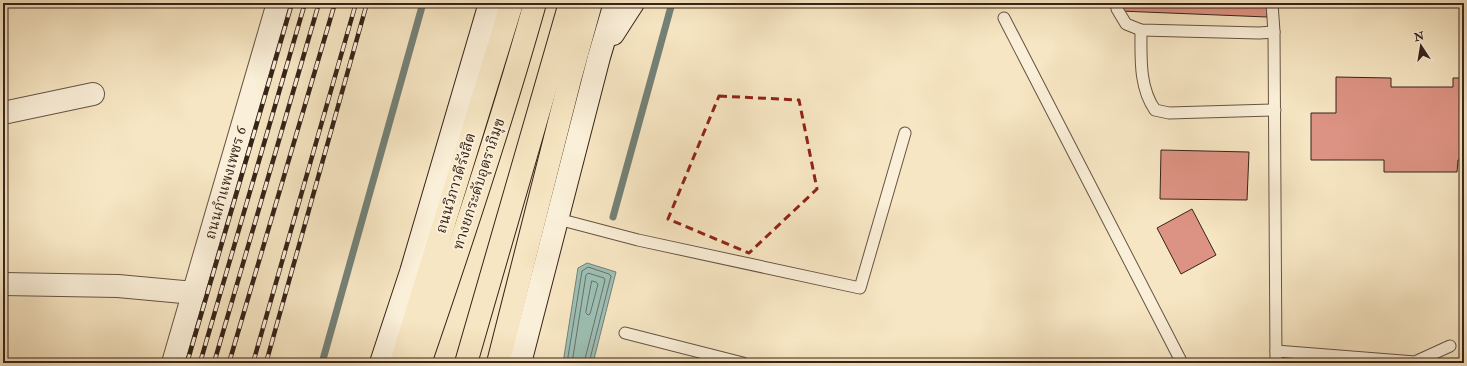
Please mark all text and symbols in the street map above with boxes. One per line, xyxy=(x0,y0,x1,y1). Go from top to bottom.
north arrow xyxy=(1401,26,1441,66)
text: N xyxy=(1412,29,1426,44)
street label: ทางยกระดับอุตราภิมุข xyxy=(449,116,510,253)
street label: ถนนกำแพงเพชร 6 xyxy=(201,123,252,242)
street label: ถนนวิภาวดีรังสิต xyxy=(432,130,480,236)

